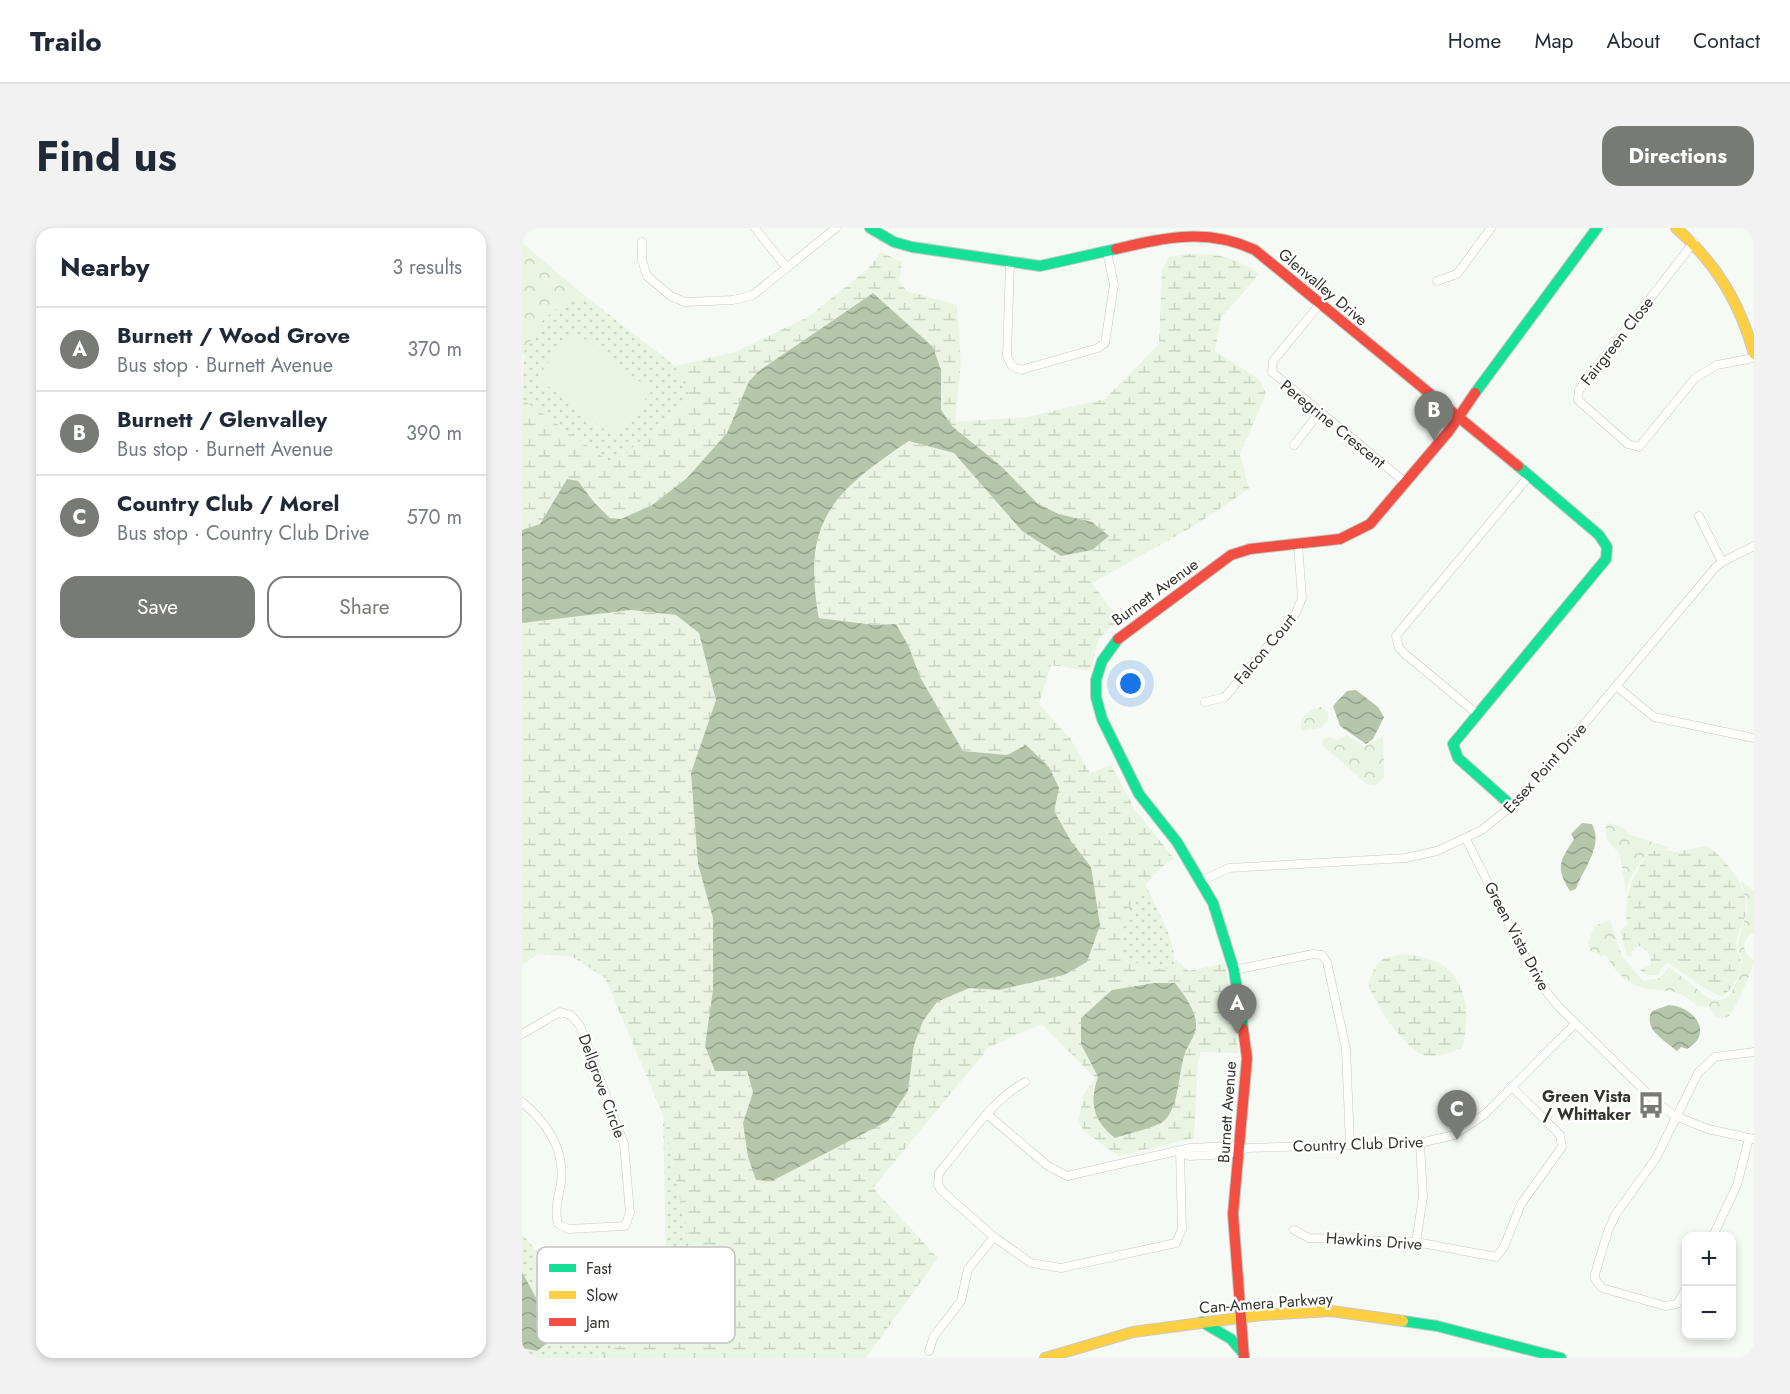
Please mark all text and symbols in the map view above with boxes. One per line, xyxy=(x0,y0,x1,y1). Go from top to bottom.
text: Trailo xyxy=(30,21,102,62)
text: Home xyxy=(1448,26,1501,56)
text: Map xyxy=(1534,26,1574,56)
text: About xyxy=(1607,26,1660,56)
text: Contact xyxy=(1693,26,1760,56)
text: Find us xyxy=(36,126,177,187)
button: Directions xyxy=(1602,126,1754,186)
street label: Glenvalley Drive xyxy=(1273,243,1373,331)
text: Nearby xyxy=(60,248,149,286)
text: 3 results xyxy=(392,253,462,282)
street label: Fairgreen Close xyxy=(1575,292,1659,390)
text: Burnett / Wood Grove xyxy=(117,319,350,351)
text: A xyxy=(72,335,87,364)
text: 370 m xyxy=(407,335,462,364)
text: Bus stop · Burnett Avenue xyxy=(117,351,333,380)
street label: Peregrine Crescent xyxy=(1276,374,1391,474)
pin: B xyxy=(1414,392,1454,441)
text: Burnett / Glenvalley xyxy=(117,403,327,435)
text: B xyxy=(73,419,86,448)
text: 390 m xyxy=(406,419,462,448)
text: Bus stop · Burnett Avenue xyxy=(117,435,333,464)
text: Country Club / Morel xyxy=(117,487,339,519)
text: C xyxy=(72,503,87,532)
text: 570 m xyxy=(407,503,462,532)
text: Bus stop · Country Club Drive xyxy=(117,519,369,548)
street label: Burnett Avenue xyxy=(1107,553,1203,631)
button: Save xyxy=(60,576,255,638)
button: Share xyxy=(267,576,462,638)
street label: Falcon Court xyxy=(1229,609,1302,689)
your location xyxy=(1116,669,1145,698)
street label: Essex Point Drive xyxy=(1498,718,1592,818)
street label: Green Vista Drive xyxy=(1479,877,1555,995)
pin: A xyxy=(1218,984,1256,1034)
street label: Dellgrove Circle xyxy=(573,1031,631,1141)
street label: Burnett Avenue xyxy=(1212,1060,1242,1164)
place label: Green Vista / Whittaker xyxy=(1542,1085,1631,1126)
pin: C xyxy=(1438,1090,1476,1140)
bus stop icon: Green Vista / Whittaker xyxy=(1636,1090,1666,1120)
street label: Country Club Drive xyxy=(1292,1130,1424,1158)
street label: Hawkins Drive xyxy=(1325,1226,1423,1256)
map controls xyxy=(1682,1232,1736,1340)
button: + xyxy=(1682,1232,1736,1286)
legend xyxy=(537,1247,735,1343)
text: Fast xyxy=(586,1257,612,1280)
text: Slow xyxy=(586,1284,618,1307)
button: − xyxy=(1682,1286,1736,1340)
street label: Can-Amera Parkway xyxy=(1198,1287,1335,1319)
text: Jam xyxy=(584,1311,610,1334)

